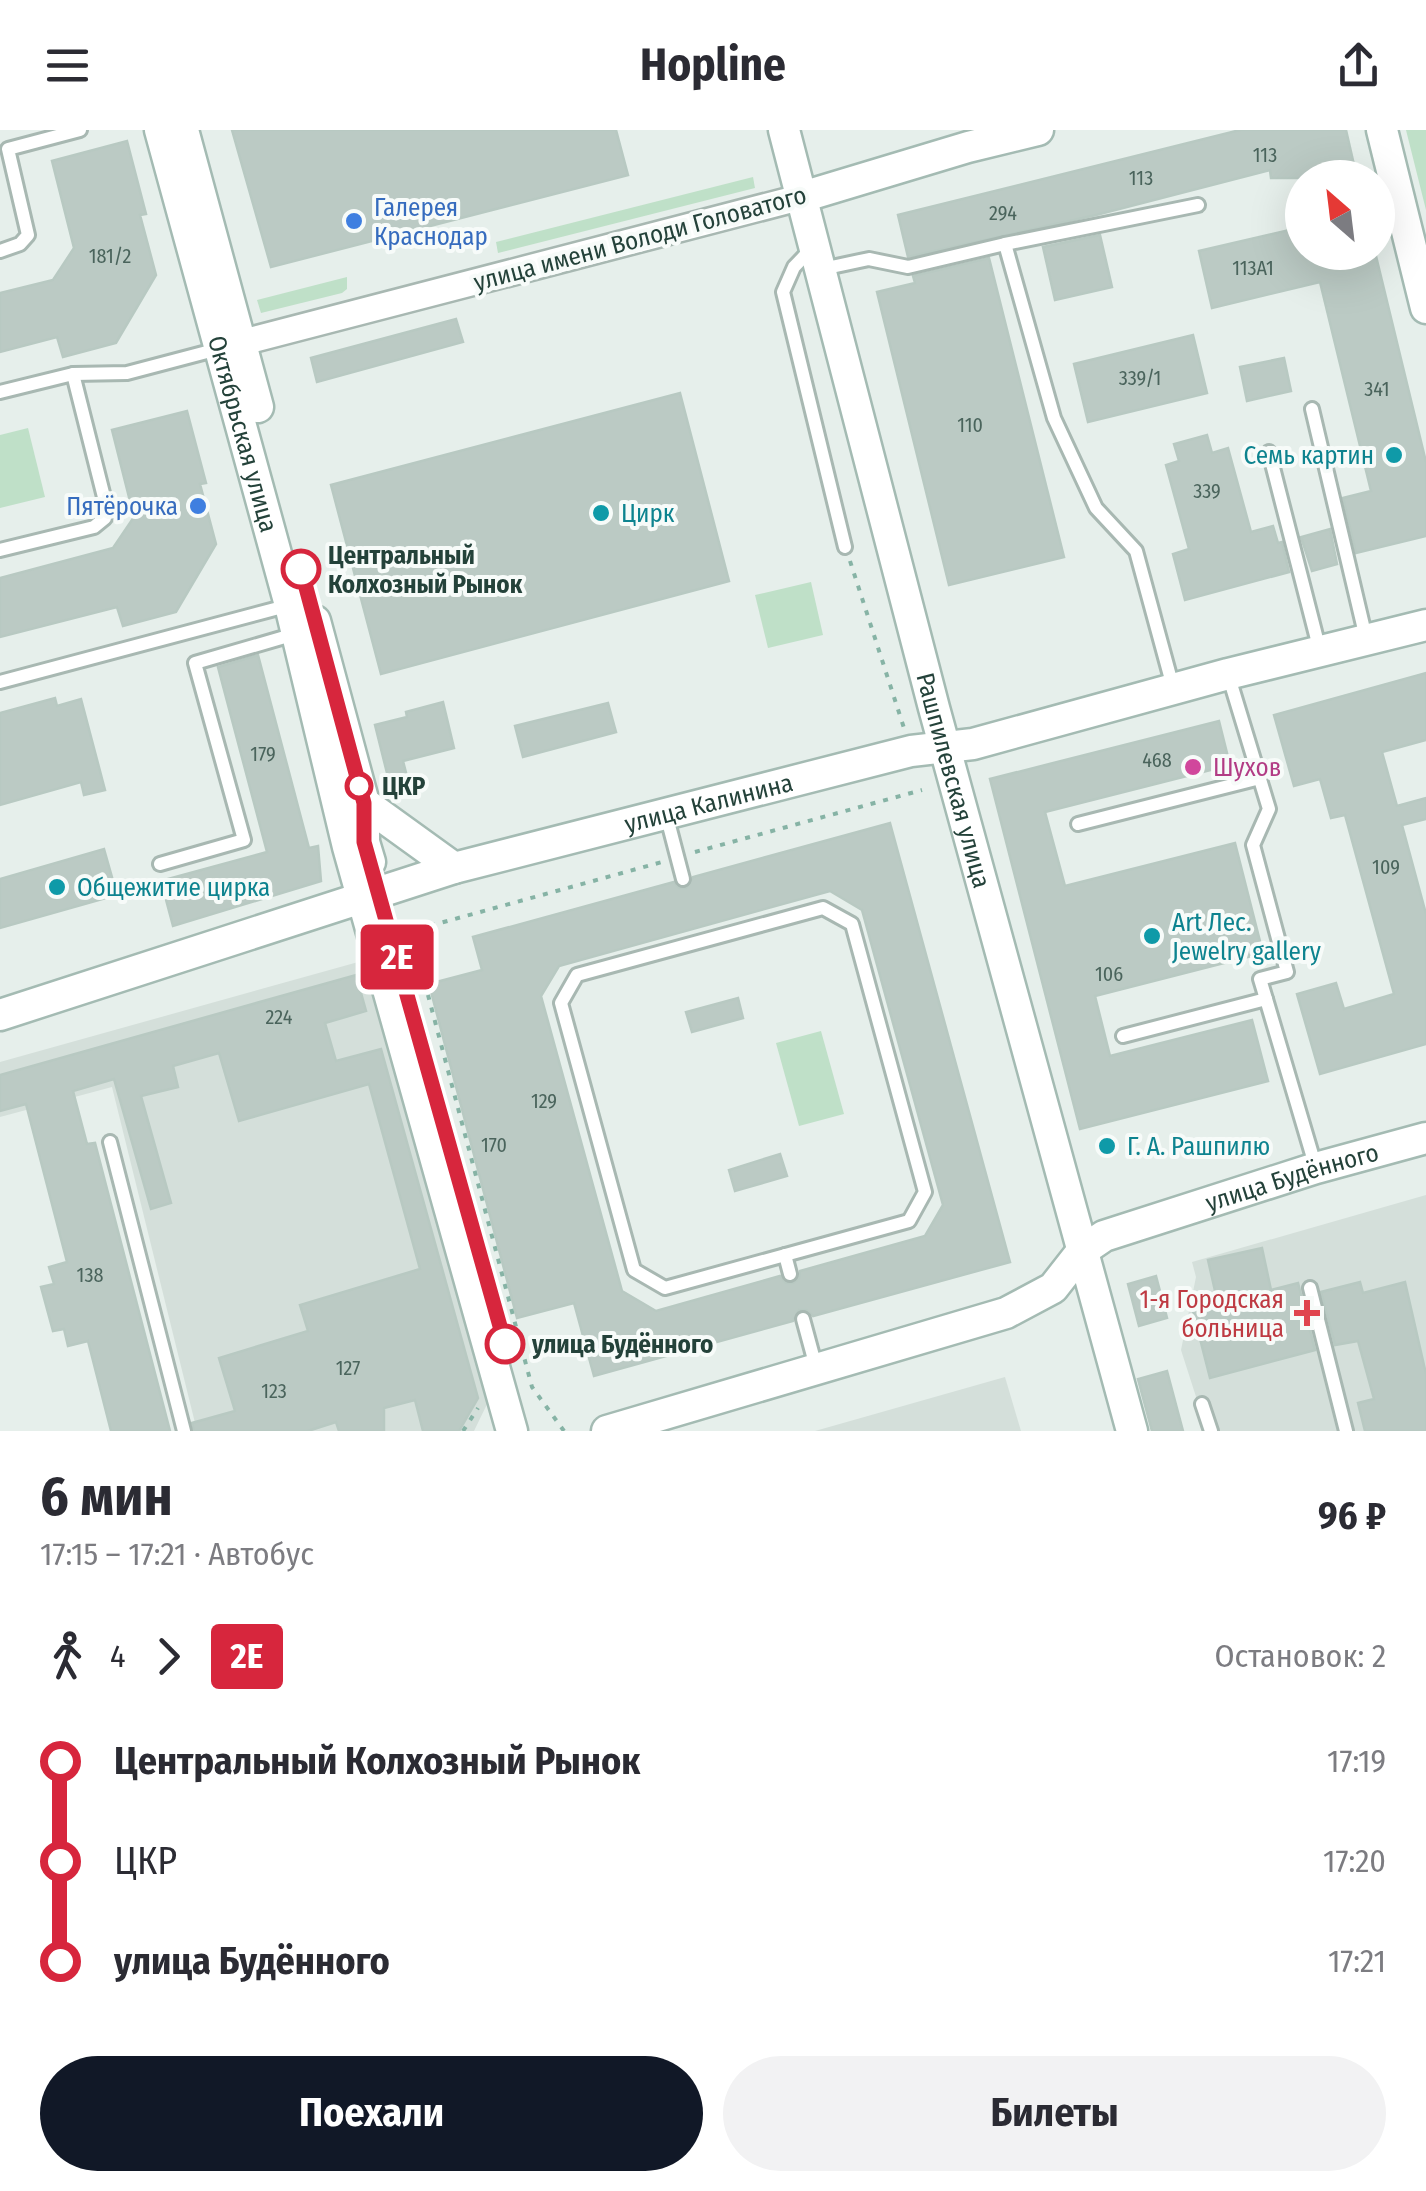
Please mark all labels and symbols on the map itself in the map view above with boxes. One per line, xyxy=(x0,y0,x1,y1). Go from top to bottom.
house number: 113 xyxy=(1253,143,1277,167)
north arrow xyxy=(1285,160,1395,270)
house number: 113 xyxy=(1129,166,1153,190)
street label: улица имени Володи Головатого xyxy=(471,180,810,298)
place label: Галерея Краснодар xyxy=(374,193,488,252)
house number: 294 xyxy=(989,201,1017,225)
marker: Галерея Краснодар xyxy=(343,210,365,232)
house number: 181/2 xyxy=(89,244,131,268)
house number: 113А1 xyxy=(1232,256,1274,280)
street label: Октябрьская улица xyxy=(201,332,283,536)
house number: 339/1 xyxy=(1119,366,1161,390)
house number: 341 xyxy=(1364,377,1390,401)
house number: 110 xyxy=(957,413,983,437)
place label: Семь картин xyxy=(1244,441,1374,471)
marker: Семь картин xyxy=(1383,444,1405,466)
house number: 339 xyxy=(1193,479,1221,503)
place label: Пятёрочка xyxy=(66,492,178,522)
marker: Пятёрочка xyxy=(187,495,209,517)
place label: Цирк xyxy=(621,499,675,529)
marker: Цирк xyxy=(590,502,612,524)
place label: Центральный Колхозный Рынок xyxy=(328,541,523,600)
marker: Центральный Колхозный Рынок xyxy=(282,550,320,588)
street label: Рашпилевская улица xyxy=(909,670,997,891)
house number: 179 xyxy=(250,742,276,766)
house number: 468 xyxy=(1142,748,1172,772)
place label: Шухов xyxy=(1213,753,1281,783)
marker: Шухов xyxy=(1182,756,1204,778)
street label: улица Калинина xyxy=(621,768,796,840)
place label: ЦКР xyxy=(382,772,426,802)
marker: ЦКР xyxy=(346,773,372,799)
house number: 109 xyxy=(1372,855,1400,879)
place label: Общежитие цирка xyxy=(77,873,270,903)
marker: Общежитие цирка xyxy=(46,876,68,898)
place label: Art Лес. Jewelry gallery xyxy=(1172,908,1321,967)
line badge: 2Е xyxy=(352,924,442,990)
marker: Art Лес. Jewelry gallery xyxy=(1141,925,1163,947)
house number: 106 xyxy=(1095,962,1123,986)
house number: 224 xyxy=(266,1005,293,1029)
house number: 129 xyxy=(531,1089,557,1113)
place label: Г. А. Рашпилю xyxy=(1127,1132,1270,1162)
house number: 170 xyxy=(481,1133,507,1157)
marker: Г. А. Рашпилю xyxy=(1096,1135,1118,1157)
street label: улица Будённого xyxy=(1202,1138,1382,1218)
house number: 138 xyxy=(77,1263,103,1287)
place label: 1-я Городская больница xyxy=(1139,1285,1284,1344)
marker: 1-я Городская больница xyxy=(1294,1300,1320,1326)
marker: улица Будённого xyxy=(486,1325,524,1363)
place label: улица Будённого xyxy=(531,1330,713,1360)
house number: 127 xyxy=(336,1356,360,1380)
house number: 123 xyxy=(261,1379,287,1403)

